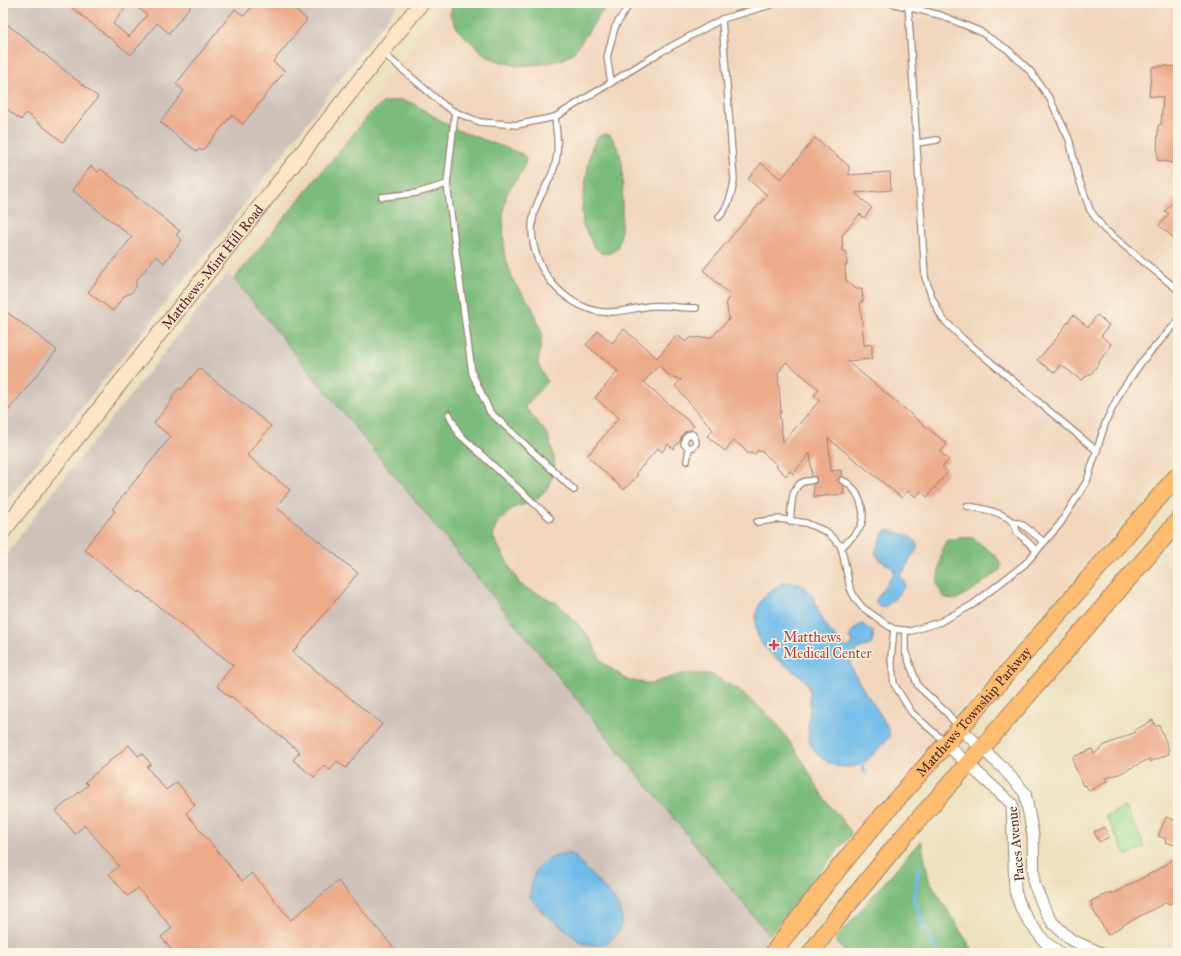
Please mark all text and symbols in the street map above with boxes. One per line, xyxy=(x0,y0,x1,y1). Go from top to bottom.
street label: Matthews-Mint Hill Road xyxy=(158,201,267,332)
place label: Matthews Medical Center xyxy=(783,629,872,662)
marker: Matthews Medical Center xyxy=(768,639,780,651)
street label: Matthews Township Parkway xyxy=(912,643,1035,780)
street label: Paces Avenue xyxy=(1004,805,1028,882)

